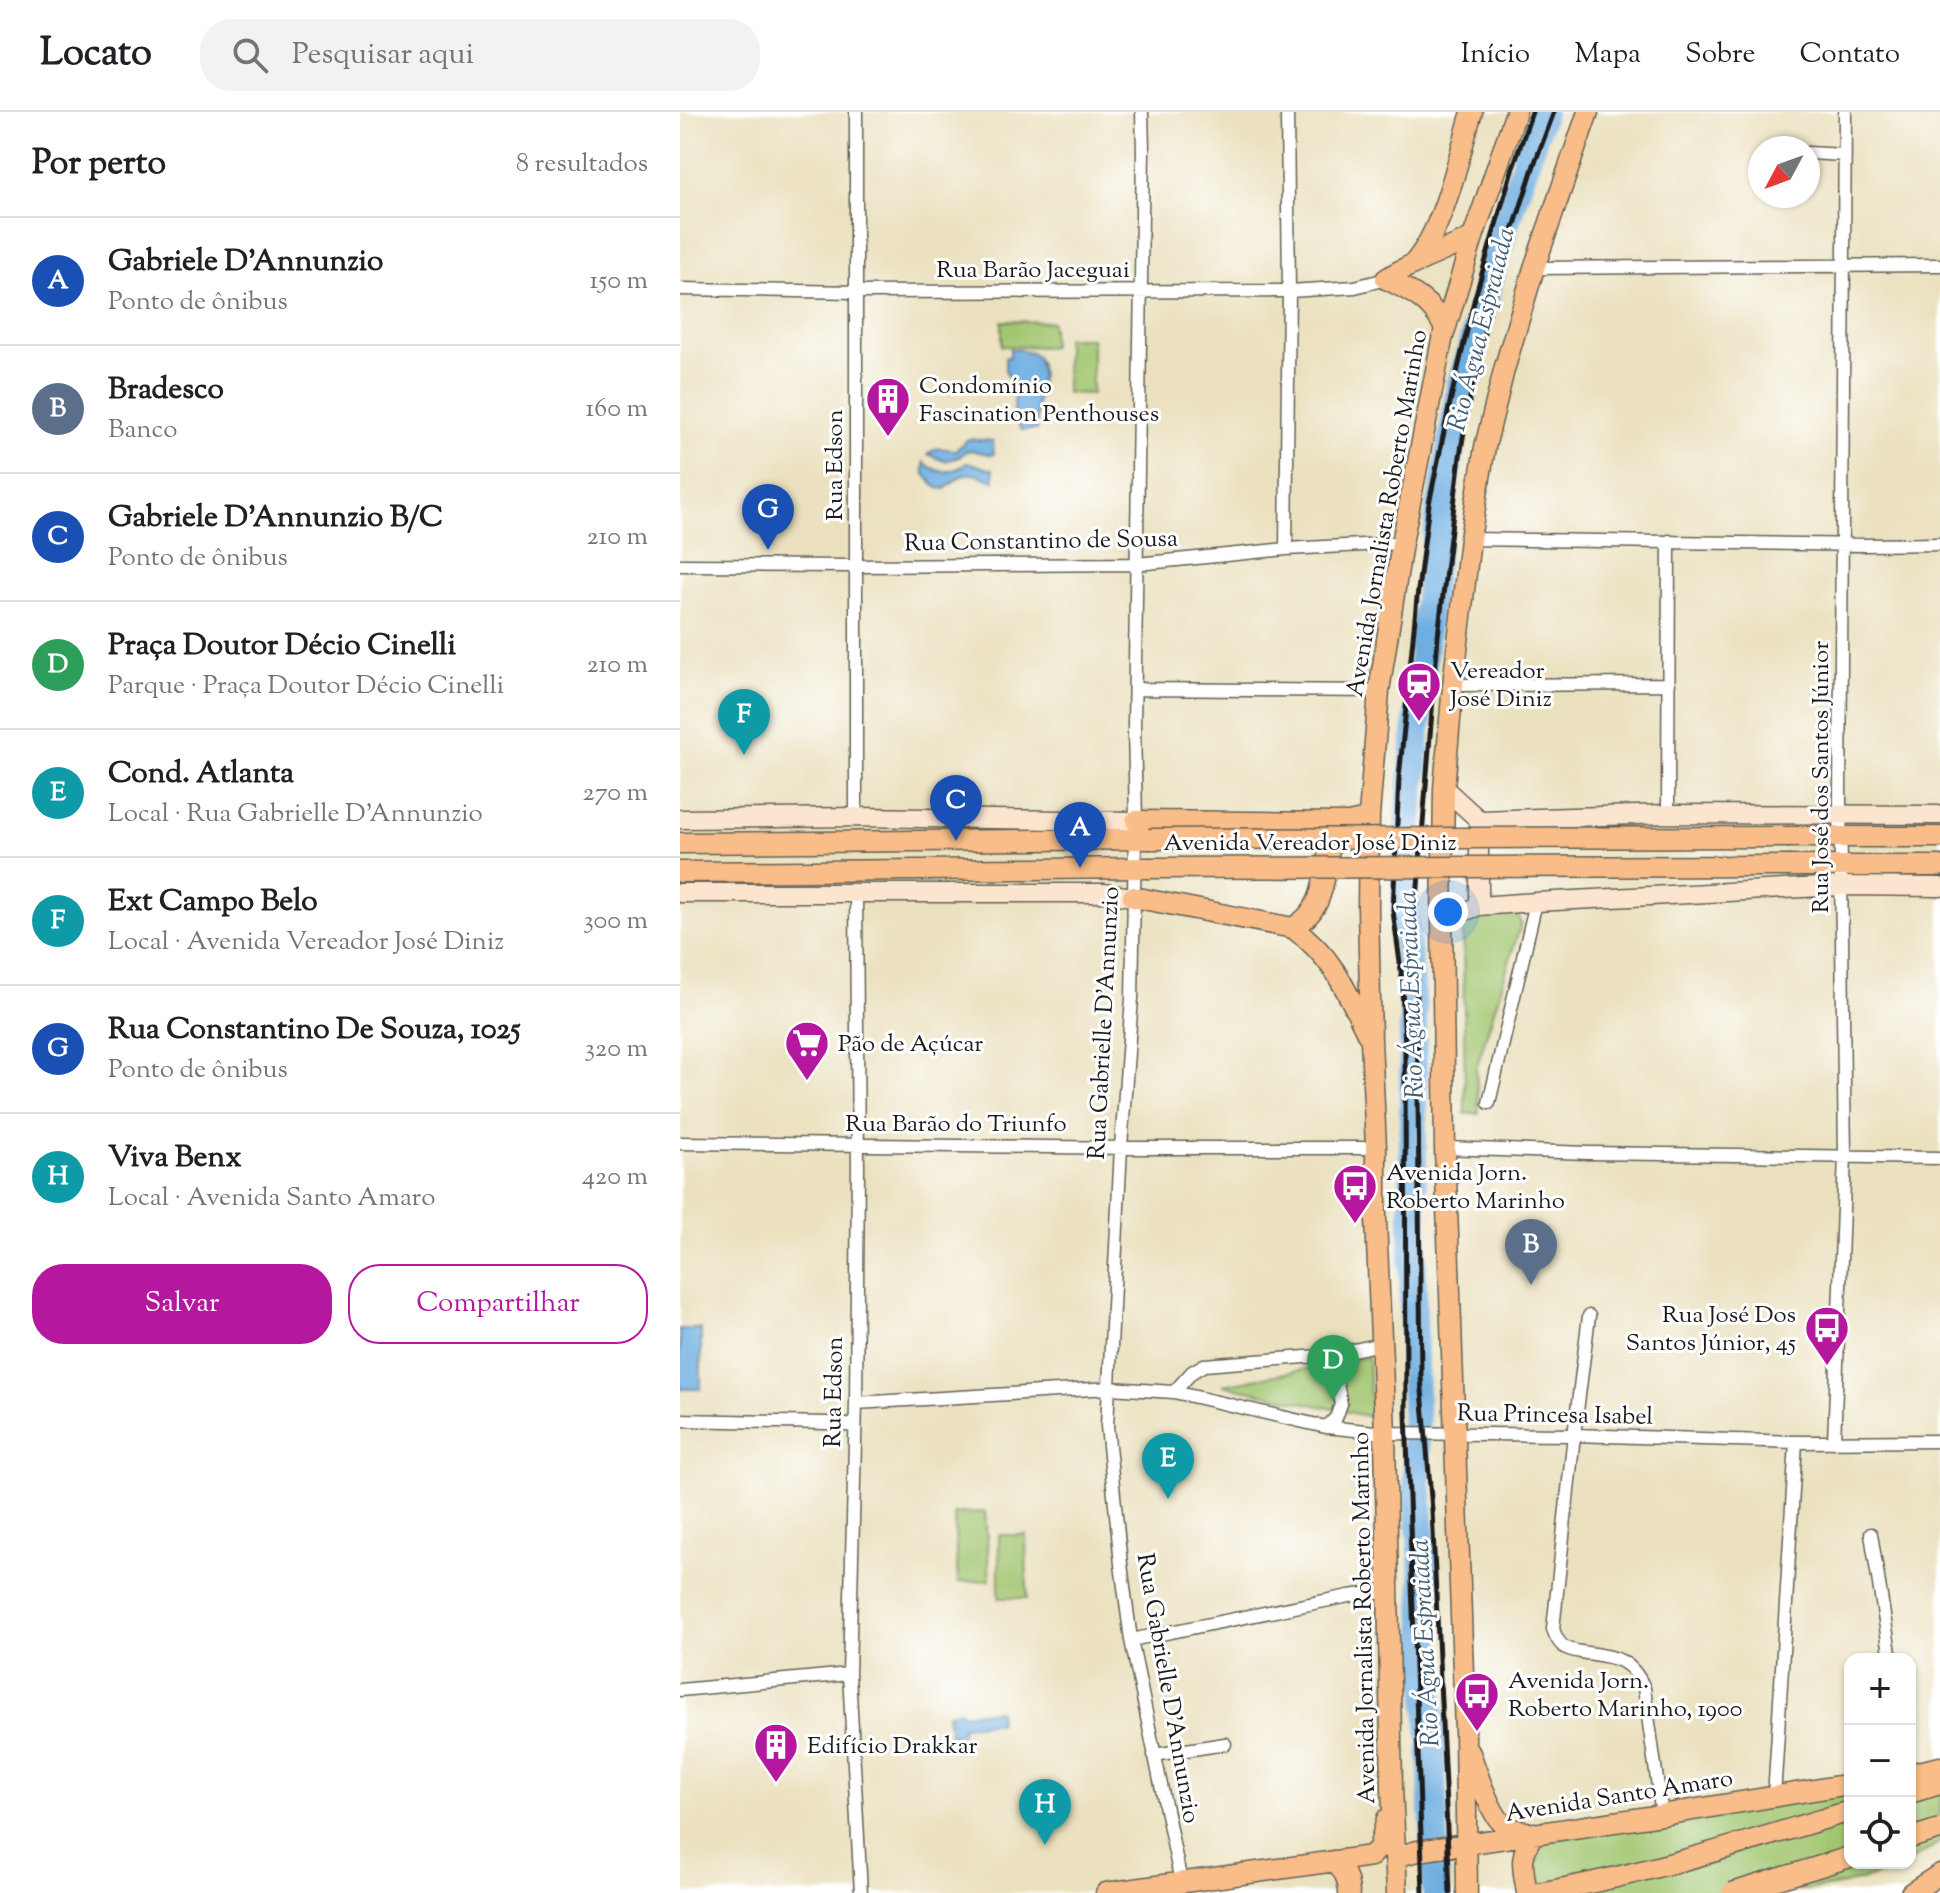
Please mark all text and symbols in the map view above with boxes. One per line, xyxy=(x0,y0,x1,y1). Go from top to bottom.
search box xyxy=(200,19,760,91)
text: Locato xyxy=(40,28,152,82)
icon: search xyxy=(228,33,272,77)
text: Pesquisar aqui xyxy=(292,34,474,77)
text: Início xyxy=(1461,35,1530,75)
text: Mapa xyxy=(1574,35,1641,75)
text: Sobre xyxy=(1685,35,1756,75)
text: Contato xyxy=(1800,35,1900,75)
north arrow xyxy=(1748,136,1820,208)
text: Por perto xyxy=(32,140,166,189)
text: 8 resultados xyxy=(516,146,648,183)
water label: Rio Água Espraiada xyxy=(1439,224,1526,435)
text: Gabriele D'Annunzio xyxy=(108,241,383,284)
street label: Rua Barão Jaceguai xyxy=(936,254,1130,288)
text: A xyxy=(47,263,69,300)
text: 150 m xyxy=(589,263,648,300)
text: Ponto de ônibus xyxy=(108,284,288,321)
street label: Avenida Jornalista Roberto Marinho xyxy=(1339,327,1437,700)
text: Bradesco xyxy=(108,369,224,412)
place label: Condomínio Fascination Penthouses xyxy=(919,370,1159,432)
building icon: Condomínio Fascination Penthouses xyxy=(864,375,912,438)
text: B xyxy=(50,391,66,428)
text: 160 m xyxy=(585,391,648,428)
street label: Rua Edson xyxy=(819,409,853,521)
text: Banco xyxy=(108,412,177,449)
pin: G xyxy=(742,484,794,550)
text: Gabriele D'Annunzio B/C xyxy=(108,497,443,540)
text: C xyxy=(48,519,68,556)
text: 210 m xyxy=(586,519,648,556)
street label: Rua Constantino de Sousa xyxy=(904,523,1178,561)
text: Ponto de ônibus xyxy=(108,540,288,577)
text: Praça Doutor Décio Cinelli xyxy=(108,625,456,668)
street label: Rua José dos Santos Júnior xyxy=(1805,641,1839,913)
text: D xyxy=(48,647,68,684)
text: 210 m xyxy=(586,647,648,684)
place label: Vereador José Diniz xyxy=(1448,655,1552,717)
station icon: Vereador José Diniz xyxy=(1395,660,1443,723)
text: Parque · Praça Doutor Décio Cinelli xyxy=(108,668,504,705)
pin: F xyxy=(718,689,770,755)
text: Cond. Atlanta xyxy=(108,753,294,796)
text: E xyxy=(50,775,66,812)
text: 270 m xyxy=(583,775,648,812)
pin: C xyxy=(930,775,982,841)
text: Local · Rua Gabrielle D'Annunzio xyxy=(108,796,483,833)
pin: A xyxy=(1054,802,1106,868)
street label: Avenida Vereador José Diniz xyxy=(1163,827,1457,861)
text: Ext Campo Belo xyxy=(108,881,318,924)
street label: Rua Gabrielle D'Annunzio xyxy=(1081,886,1129,1161)
water label: Rio Água Espraiada xyxy=(1390,890,1435,1100)
your location xyxy=(1428,892,1468,932)
text: F xyxy=(51,903,65,940)
text: 300 m xyxy=(583,903,648,940)
text: Local · Avenida Vereador José Diniz xyxy=(108,924,504,961)
text: Rua Constantino De Souza, 1025 xyxy=(108,1009,521,1052)
supermarket icon: Pão de Açúcar xyxy=(783,1019,831,1082)
place label: Pão de Açúcar xyxy=(838,1028,983,1062)
text: G xyxy=(47,1031,69,1068)
text: 320 m xyxy=(585,1031,648,1068)
text: Ponto de ônibus xyxy=(108,1052,288,1089)
street label: Rua Barão do Triunfo xyxy=(845,1108,1067,1142)
text: Viva Benx xyxy=(108,1137,242,1180)
place label: Avenida Jorn. Roberto Marinho xyxy=(1386,1157,1565,1219)
text: H xyxy=(48,1159,68,1196)
text: 420 m xyxy=(582,1159,648,1196)
bus stop icon: Avenida Jorn. Roberto Marinho xyxy=(1331,1162,1379,1225)
text: Local · Avenida Santo Amaro xyxy=(108,1180,435,1217)
pin: B xyxy=(1505,1219,1557,1285)
button: Salvar xyxy=(32,1264,332,1344)
button: Compartilhar xyxy=(348,1264,648,1344)
place label: Rua José Dos Santos Júnior, 45 xyxy=(1626,1299,1796,1361)
bus stop icon: Rua José Dos Santos Júnior, 45 xyxy=(1803,1304,1851,1367)
pin: D xyxy=(1307,1335,1359,1401)
street label: Rua Edson xyxy=(817,1336,853,1448)
street label: Rua Princesa Isabel xyxy=(1457,1397,1654,1435)
street label: Avenida Jornalista Roberto Marinho xyxy=(1345,1431,1385,1804)
pin: E xyxy=(1142,1433,1194,1499)
water label: Rio Água Espraiada xyxy=(1403,1538,1450,1748)
street label: Rua Gabrielle D'Annunzio xyxy=(1127,1551,1208,1826)
map controls xyxy=(1844,1653,1916,1869)
button: + xyxy=(1844,1653,1916,1725)
place label: Avenida Jorn. Roberto Marinho, 1900 xyxy=(1508,1665,1742,1727)
bus stop icon: Avenida Jorn. Roberto Marinho, 1900 xyxy=(1453,1670,1501,1733)
building icon: Edifício Drakkar xyxy=(752,1721,800,1784)
button: − xyxy=(1844,1725,1916,1797)
place label: Edifício Drakkar xyxy=(807,1730,978,1764)
street label: Avenida Santo Amaro xyxy=(1503,1762,1735,1832)
pin: H xyxy=(1019,1779,1071,1845)
button: locate xyxy=(1844,1797,1916,1869)

